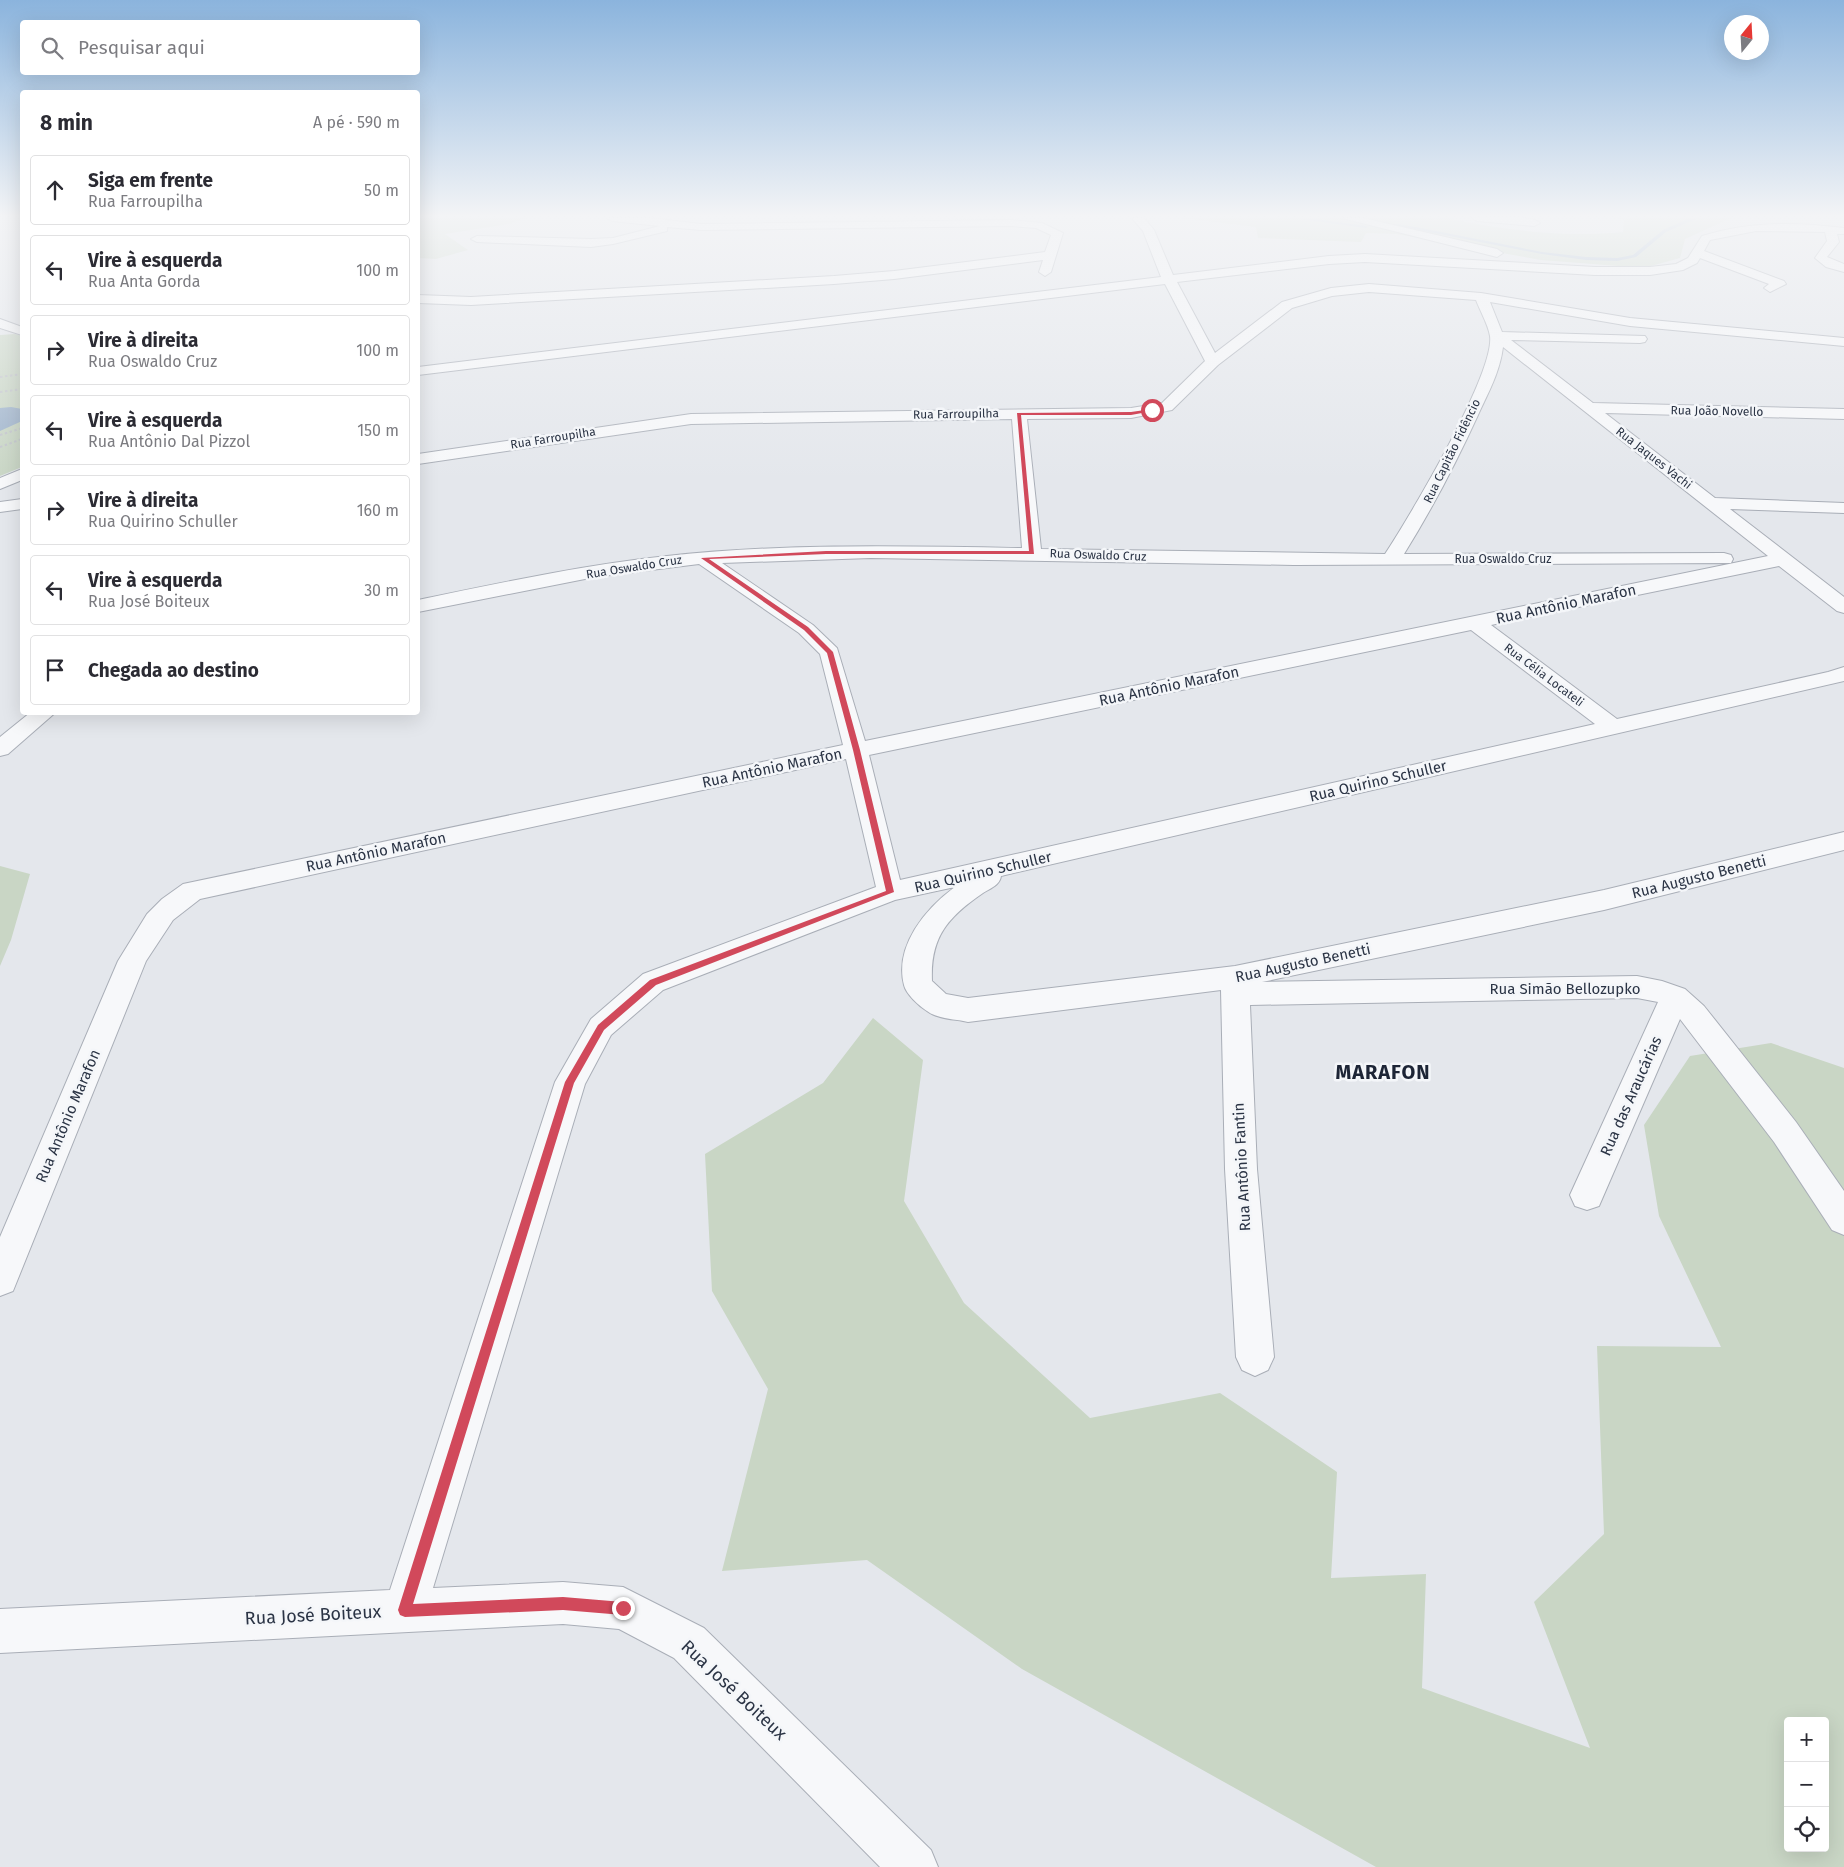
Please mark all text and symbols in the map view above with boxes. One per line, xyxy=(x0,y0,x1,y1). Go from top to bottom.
north arrow xyxy=(1724,15,1769,60)
search box xyxy=(20,20,420,75)
icon: search xyxy=(38,34,66,62)
text: Pesquisar aqui xyxy=(78,36,205,59)
text: 8 min xyxy=(40,110,93,136)
text: A pé · 590 m xyxy=(313,113,400,132)
text: Siga em frente xyxy=(88,169,213,192)
icon: ahead xyxy=(41,176,69,204)
text: 50 m xyxy=(364,181,399,200)
text: Rua Farroupilha xyxy=(88,192,203,211)
text: Vire à esquerda xyxy=(88,249,222,272)
icon: left xyxy=(41,256,69,284)
text: 100 m xyxy=(356,261,399,280)
text: Rua Anta Gorda xyxy=(88,272,201,291)
text: Vire à direita xyxy=(88,329,198,352)
icon: right xyxy=(41,336,69,364)
text: 100 m xyxy=(356,341,399,360)
text: Rua Oswaldo Cruz xyxy=(88,352,217,371)
street label: Rua Capitão Fidêncio xyxy=(1421,397,1483,505)
route start xyxy=(1141,399,1164,422)
street label: Rua João Novello xyxy=(1671,403,1763,419)
street label: Rua Farroupilha xyxy=(913,406,999,422)
text: Vire à esquerda xyxy=(88,409,222,432)
icon: left xyxy=(41,416,69,444)
text: 150 m xyxy=(357,421,399,440)
street label: Rua Farroupilha xyxy=(509,424,597,452)
street label: Rua Jaques Vachi xyxy=(1613,424,1695,492)
text: Rua Antônio Dal Pizzol xyxy=(88,432,250,451)
text: Vire à direita xyxy=(88,489,198,512)
icon: right xyxy=(41,496,69,524)
text: 160 m xyxy=(357,501,399,520)
text: Rua Quirino Schuller xyxy=(88,512,238,531)
street label: Rua Oswaldo Cruz xyxy=(1049,546,1147,564)
street label: Rua Oswaldo Cruz xyxy=(1455,552,1551,566)
street label: Rua Oswaldo Cruz xyxy=(585,553,683,581)
text: Vire à esquerda xyxy=(88,569,222,592)
icon: left xyxy=(41,576,69,604)
street label: Rua Antônio Marafon xyxy=(1494,580,1638,628)
text: 30 m xyxy=(364,581,399,600)
text: Rua José Boiteux xyxy=(88,592,210,611)
street label: Rua Célia Locateli xyxy=(1501,641,1587,709)
icon: arrive xyxy=(41,656,69,684)
text: Chegada ao destino xyxy=(88,659,259,682)
street label: Rua Antônio Marafon xyxy=(1097,662,1241,710)
street label: Rua Antônio Marafon xyxy=(700,744,844,792)
street label: Rua Quirino Schuller xyxy=(1308,756,1449,806)
street label: Rua Antônio Marafon xyxy=(304,828,448,876)
street label: Rua Quirino Schuller xyxy=(913,847,1054,897)
street label: Rua Augusto Benetti xyxy=(1630,852,1768,902)
street label: Rua Augusto Benetti xyxy=(1234,940,1372,986)
street label: Rua Simão Bellozupko xyxy=(1489,980,1641,998)
street label: Rua das Araucárias xyxy=(1597,1033,1665,1159)
street label: Rua Antônio Marafon xyxy=(32,1047,104,1185)
district label: MARAFON xyxy=(1335,1060,1431,1084)
street label: Rua Antônio Fantin xyxy=(1230,1102,1254,1232)
route end xyxy=(612,1597,635,1620)
street label: Rua José Boiteux xyxy=(244,1600,382,1630)
street label: Rua José Boiteux xyxy=(677,1635,792,1745)
map controls xyxy=(1784,1717,1829,1852)
button: + xyxy=(1784,1717,1829,1762)
button: − xyxy=(1784,1762,1829,1807)
button: locate xyxy=(1784,1807,1829,1852)

